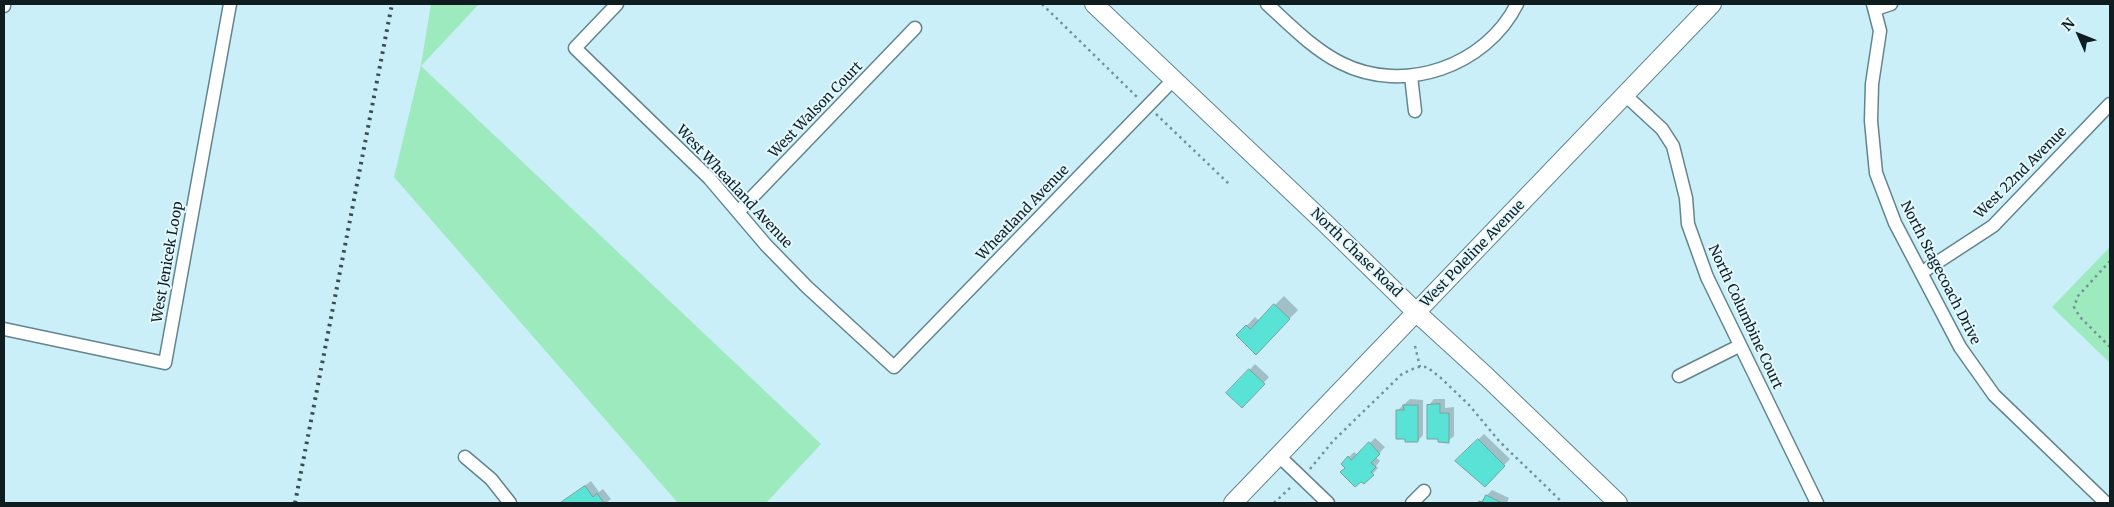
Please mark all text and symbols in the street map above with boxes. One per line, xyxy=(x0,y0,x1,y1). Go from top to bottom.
north arrow xyxy=(2054,10,2104,60)
text: N xyxy=(2058,14,2079,35)
street label: West Walson Court xyxy=(766,58,866,162)
street label: West Wheatland Avenue xyxy=(673,122,795,252)
street label: West 22nd Avenue xyxy=(1972,124,2070,222)
street label: Wheatland Avenue xyxy=(973,162,1073,264)
street label: West Poleline Avenue xyxy=(1417,197,1529,311)
street label: North Stagecoach Drive xyxy=(1896,198,1984,348)
street label: West Jenicek Loop xyxy=(149,200,187,324)
street label: North Chase Road xyxy=(1307,205,1405,301)
street label: North Columbine Court xyxy=(1704,242,1786,392)

